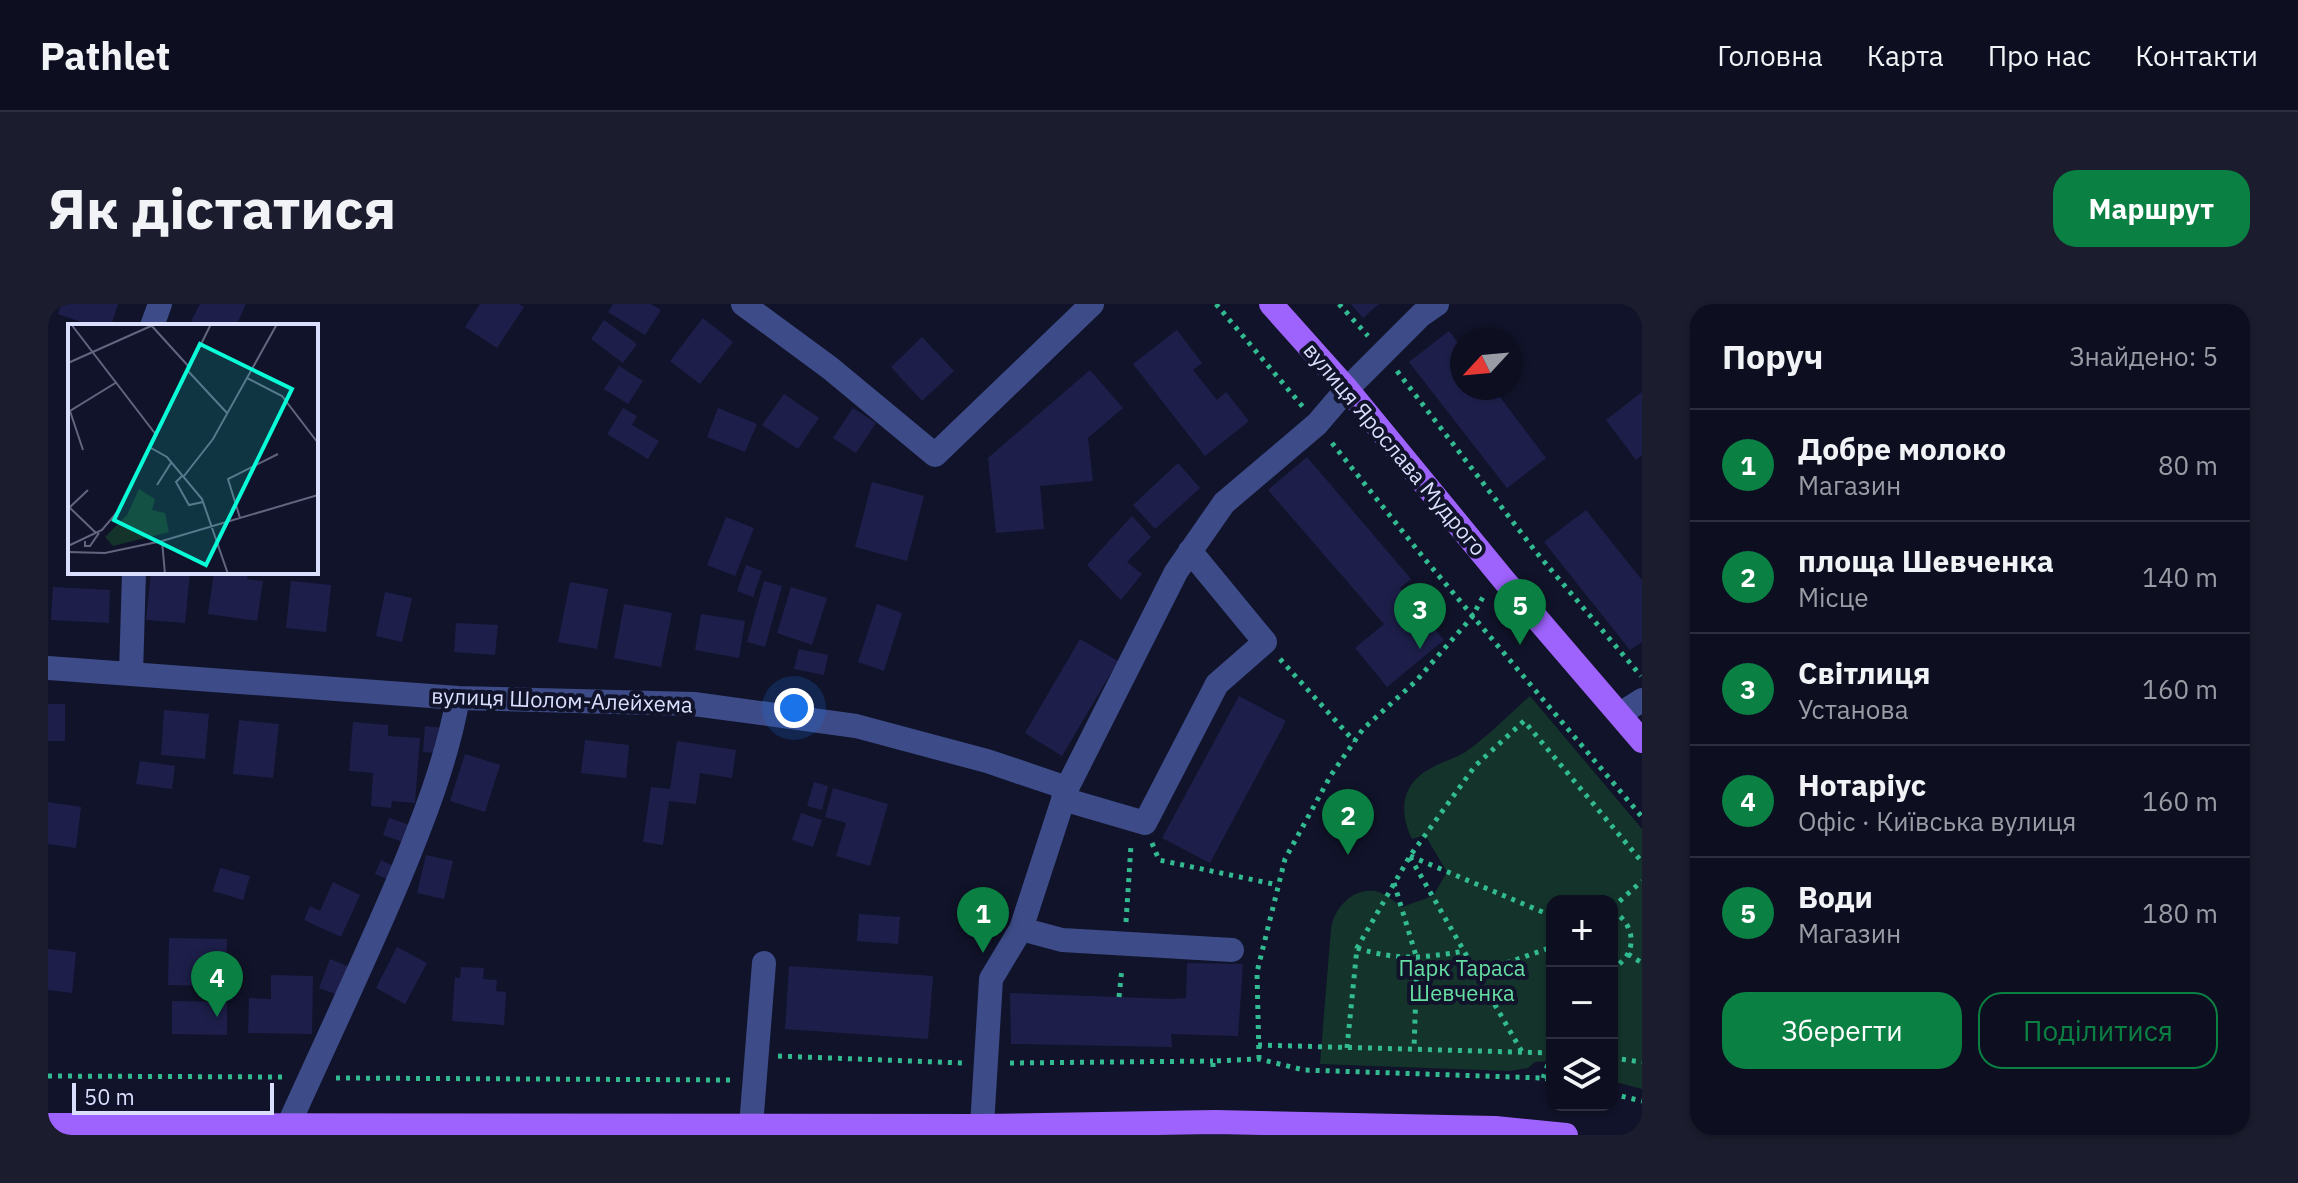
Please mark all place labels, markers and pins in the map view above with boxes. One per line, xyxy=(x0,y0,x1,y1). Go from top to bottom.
pin: 5 xyxy=(1494,579,1546,645)
pin: 3 xyxy=(1394,583,1446,649)
pin: 2 xyxy=(1322,789,1374,855)
pin: 1 xyxy=(957,887,1009,953)
pin: 4 xyxy=(191,951,243,1017)

